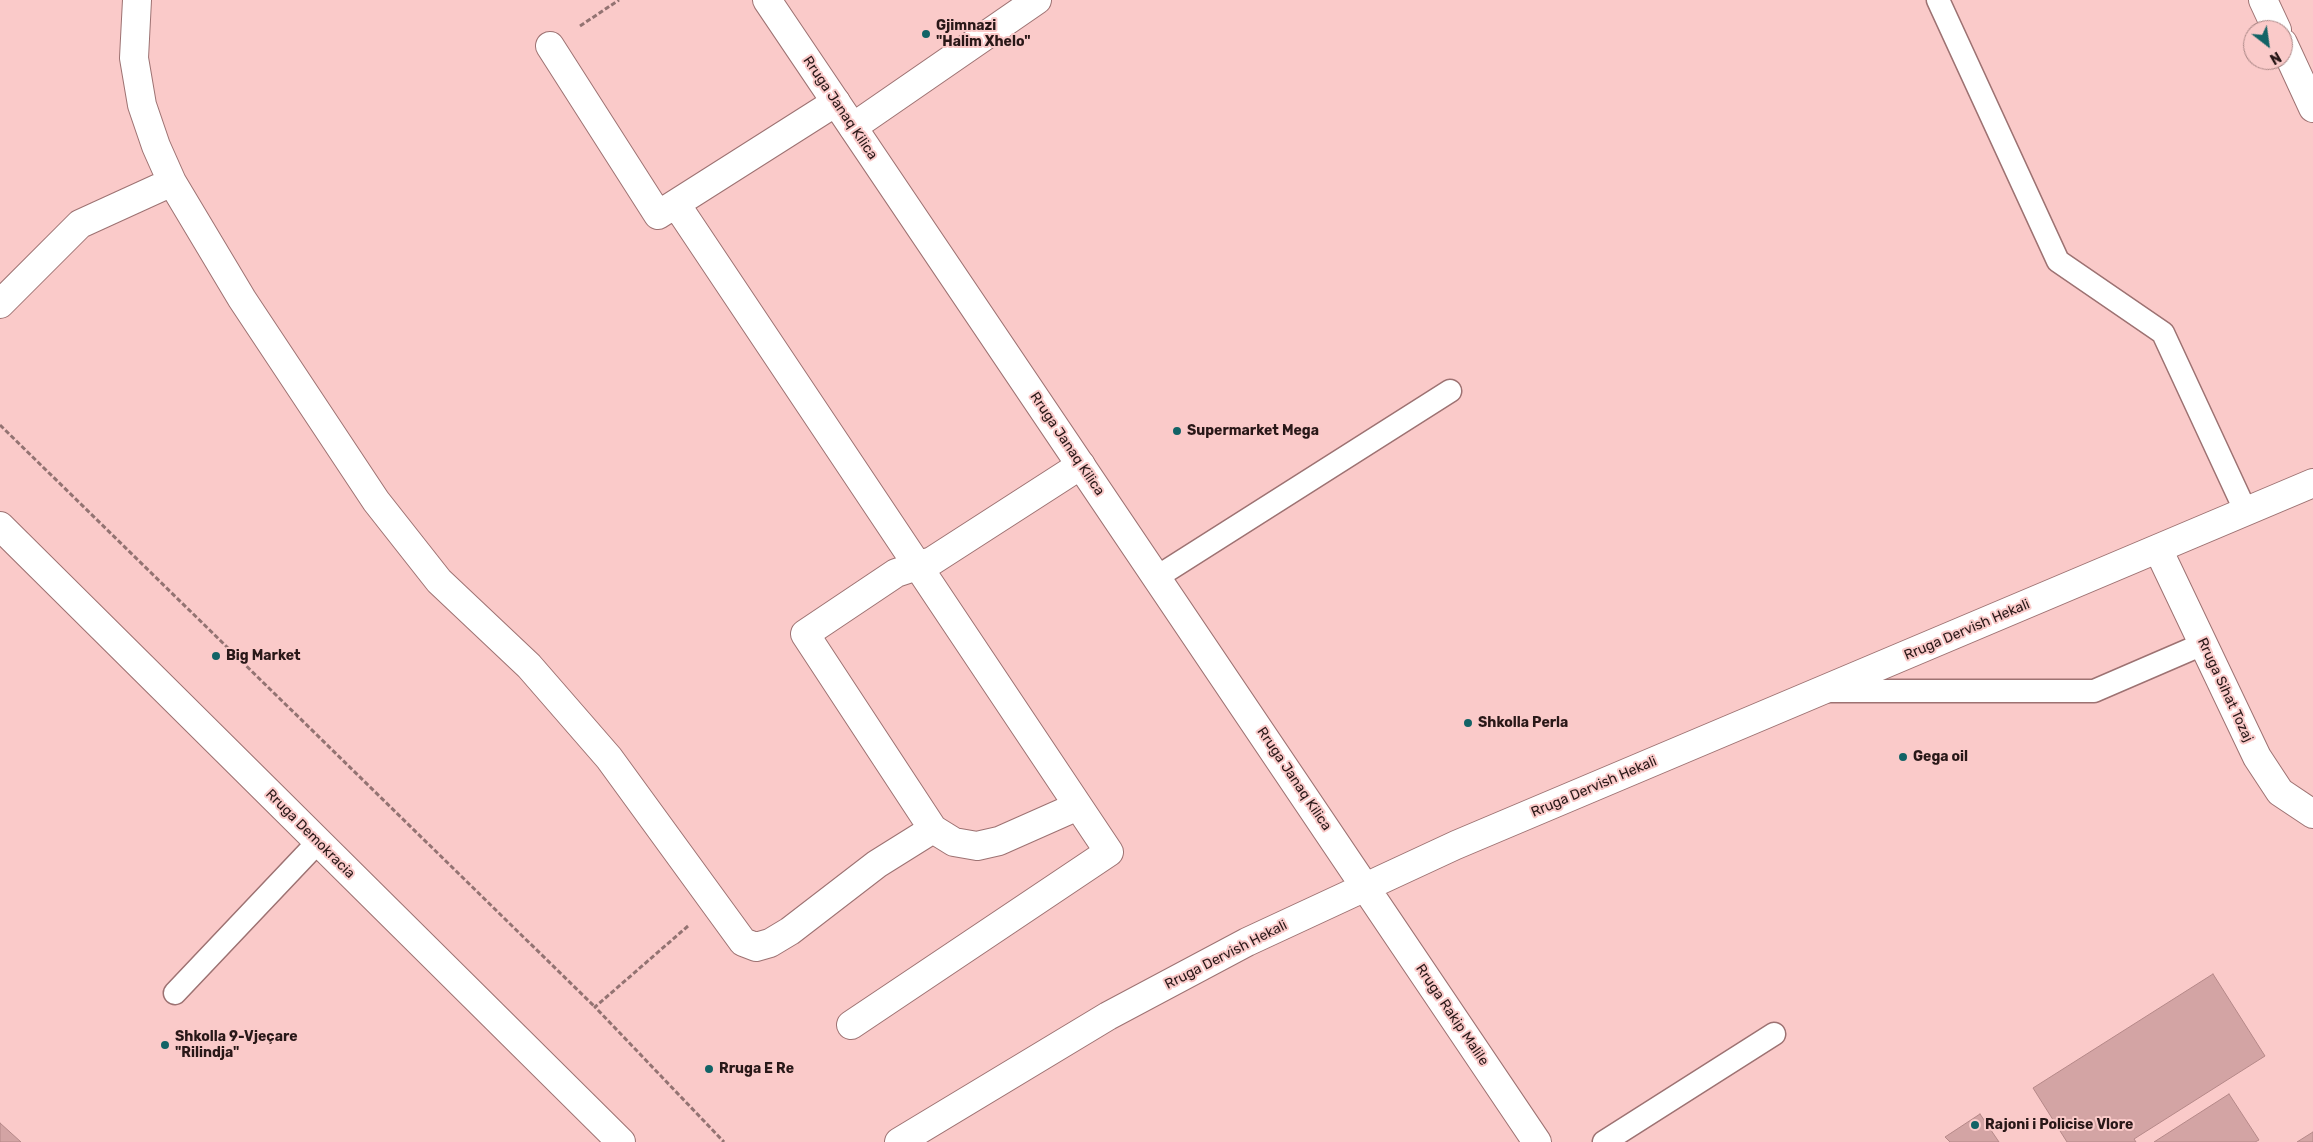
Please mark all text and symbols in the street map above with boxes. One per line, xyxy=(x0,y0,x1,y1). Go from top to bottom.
place label: Gjimnazi "Halim Xhelo" xyxy=(936,18,1030,50)
north arrow xyxy=(2243,20,2293,70)
marker: Gjimnazi "Halim Xhelo" xyxy=(920,28,932,40)
text: N xyxy=(2267,48,2284,67)
street label: Rruga Janaq Kilica xyxy=(799,53,881,163)
street label: Rruga Janaq Kilica xyxy=(1026,389,1108,499)
place label: Supermarket Mega xyxy=(1187,423,1319,439)
marker: Supermarket Mega xyxy=(1171,425,1183,437)
street label: Rruga Dervish Hekali xyxy=(1902,596,2032,664)
street label: Rruga Sihat Tozaj xyxy=(2194,635,2256,745)
place label: Big Market xyxy=(226,648,301,664)
marker: Big Market xyxy=(210,650,222,662)
place label: Shkolla Perla xyxy=(1478,715,1568,731)
marker: Shkolla Perla xyxy=(1462,717,1474,729)
street label: Rruga Janaq Kilica xyxy=(1253,724,1335,834)
place label: Gega oil xyxy=(1913,749,1968,765)
marker: Gega oil xyxy=(1897,751,1909,763)
street label: Rruga Dervish Hekali xyxy=(1529,753,1659,821)
street label: Rruga Demokracia xyxy=(262,786,358,882)
street label: Rruga Dervish Hekali xyxy=(1162,917,1290,993)
street label: Rruga Rakip Malile xyxy=(1412,961,1492,1069)
place label: Shkolla 9-Vjeçare "Rilindja" xyxy=(175,1029,297,1062)
marker: Shkolla 9-Vjeçare "Rilindja" xyxy=(159,1039,171,1051)
place label: Rruga E Re xyxy=(719,1061,794,1077)
marker: Rruga E Re xyxy=(703,1063,715,1075)
place label: Rajoni i Policise Vlore xyxy=(1985,1117,2133,1133)
marker: Rajoni i Policise Vlore xyxy=(1969,1119,1981,1131)

